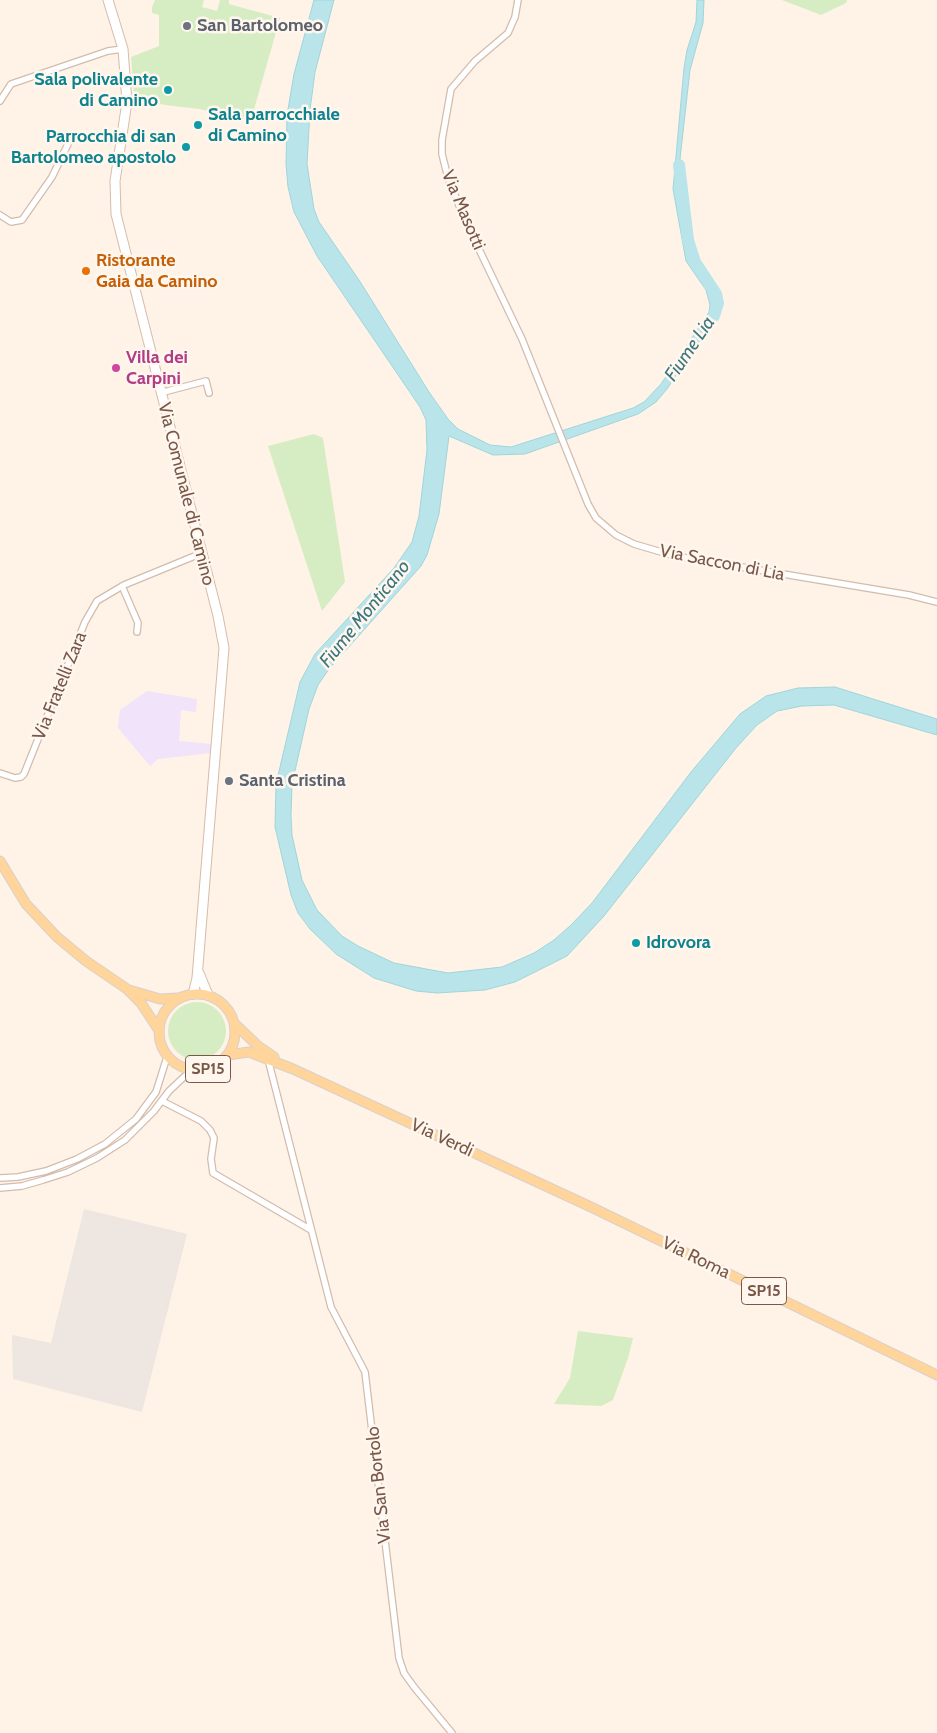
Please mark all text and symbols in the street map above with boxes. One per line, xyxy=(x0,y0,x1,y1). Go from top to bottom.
place label: San Bartolomeo xyxy=(197,15,323,37)
marker: San Bartolomeo xyxy=(181,20,193,32)
place label: Sala polivalente di Camino xyxy=(34,69,158,112)
marker: Sala polivalente di Camino xyxy=(162,84,174,96)
place label: Sala parrocchiale di Camino xyxy=(208,104,340,146)
marker: Sala parrocchiale di Camino xyxy=(192,119,204,131)
place label: Parrocchia di san Bartolomeo apostolo xyxy=(11,126,176,168)
marker: Parrocchia di san Bartolomeo apostolo xyxy=(180,141,192,153)
street label: Via Masotti xyxy=(437,167,489,253)
place label: Ristorante Gaia da Camino xyxy=(96,250,218,292)
marker: Ristorante Gaia da Camino xyxy=(80,265,92,277)
water label: Fiume Lia xyxy=(660,312,720,386)
place label: Villa dei Carpini xyxy=(126,347,188,389)
marker: Villa dei Carpini xyxy=(110,362,122,374)
street label: Via Comunale di Camino xyxy=(153,400,219,588)
street label: Via Saccon di Lia xyxy=(658,540,786,586)
water label: Fiume Monticano xyxy=(315,556,415,672)
street label: Via Fratelli Zara xyxy=(28,629,92,743)
place label: Santa Cristina xyxy=(239,770,346,792)
marker: Santa Cristina xyxy=(223,775,235,787)
place label: Idrovora xyxy=(646,932,711,954)
marker: Idrovora xyxy=(630,937,642,949)
road number: SP15 xyxy=(186,1056,230,1082)
street label: Via Verdi xyxy=(407,1114,477,1162)
street label: Via Roma xyxy=(658,1232,734,1284)
road number: SP15 xyxy=(742,1278,786,1304)
street label: Via San Bortolo xyxy=(362,1425,396,1545)

